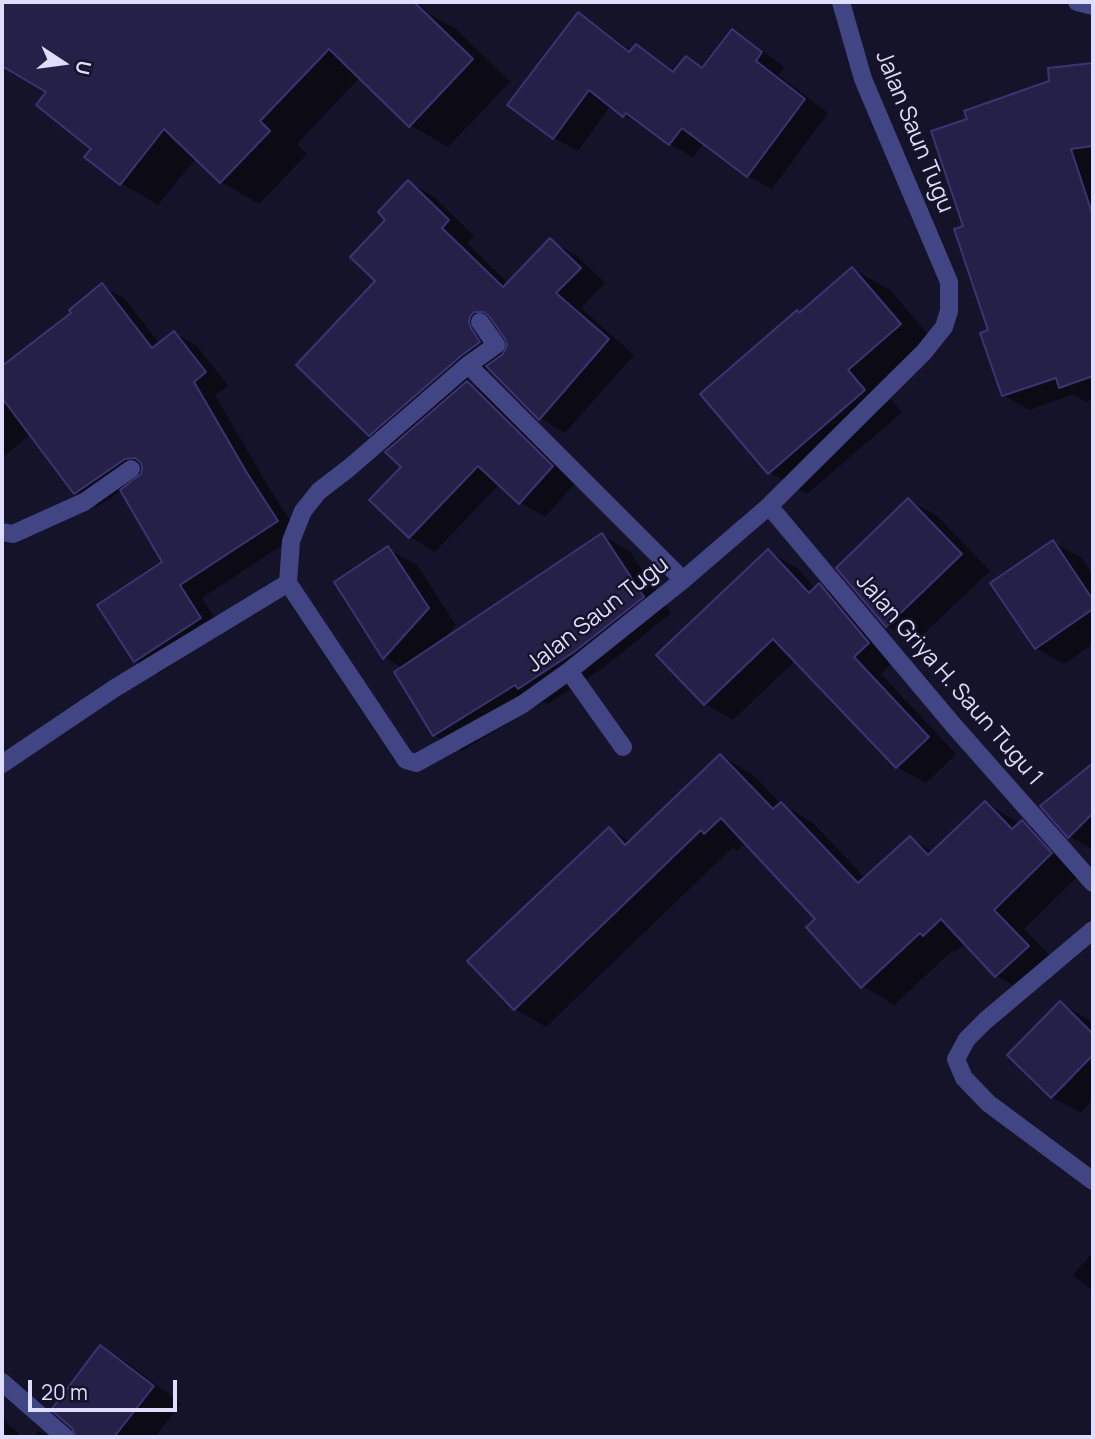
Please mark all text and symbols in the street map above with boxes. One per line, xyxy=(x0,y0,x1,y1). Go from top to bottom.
north arrow xyxy=(28,28,98,98)
street label: Jalan Saun Tugu xyxy=(869,47,959,217)
text: U xyxy=(69,58,98,77)
street label: Jalan Saun Tugu xyxy=(522,551,674,679)
street label: Jalan Griya H. Saun Tugu 1 xyxy=(850,569,1048,791)
scale bar xyxy=(32,1366,180,1410)
text: 20 m xyxy=(41,1378,88,1406)

